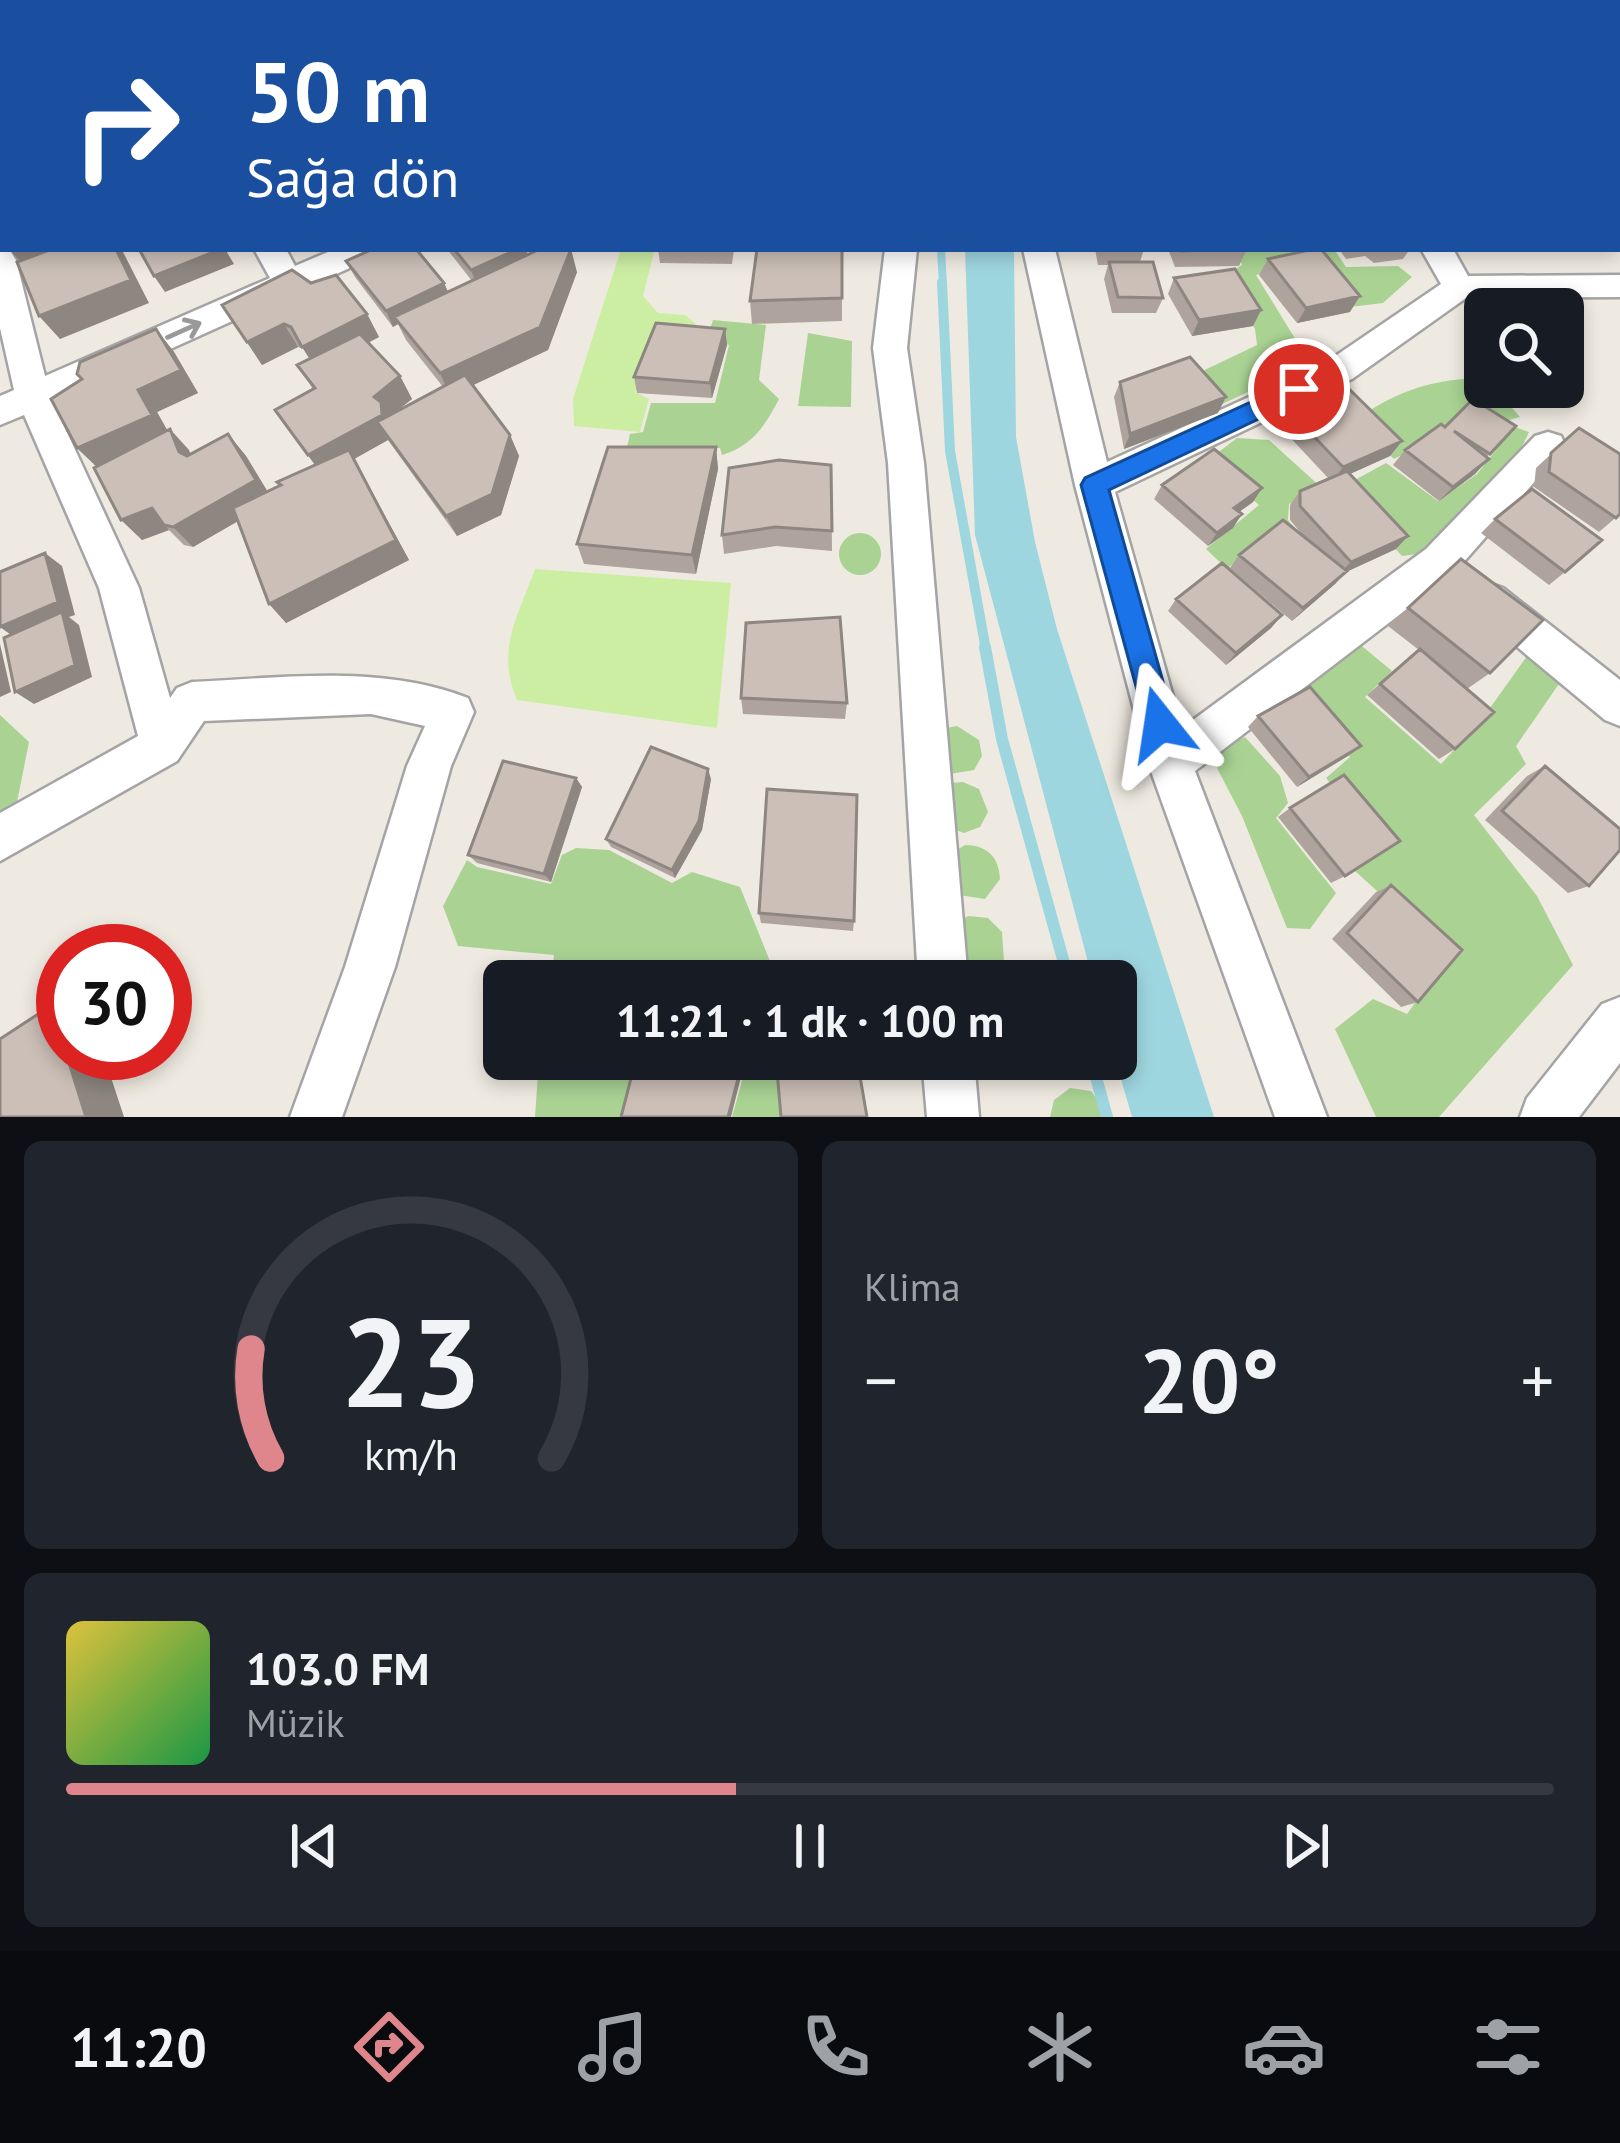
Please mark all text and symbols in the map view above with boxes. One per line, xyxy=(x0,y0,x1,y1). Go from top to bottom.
text: 50 m xyxy=(246,36,430,145)
icon: right xyxy=(48,48,204,204)
text: Sağa dön xyxy=(246,142,459,212)
map controls xyxy=(1464,288,1584,408)
button: search xyxy=(1464,288,1584,408)
one-way arrow xyxy=(165,318,202,339)
pin xyxy=(1248,338,1350,440)
icon: arrive xyxy=(1266,356,1332,422)
position arrow xyxy=(1097,661,1223,787)
speed limit sign: 30 xyxy=(36,924,192,1080)
text: 11:21 · 1 dk · 100 m xyxy=(616,991,1004,1049)
text: Klima xyxy=(864,1261,961,1312)
text: 23 xyxy=(340,1280,482,1441)
text: 20° xyxy=(1138,1321,1280,1438)
text: − xyxy=(864,1337,897,1422)
text: + xyxy=(1521,1337,1554,1422)
text: km/h xyxy=(364,1426,458,1482)
text: 103.0 FM xyxy=(246,1639,429,1697)
text: Müzik xyxy=(246,1697,344,1748)
icon: previous xyxy=(281,1813,347,1879)
icon: pause xyxy=(777,1813,843,1879)
icon: next xyxy=(1273,1813,1339,1879)
icon: directions xyxy=(347,2005,431,2089)
icon: music xyxy=(571,2005,655,2089)
icon: phone xyxy=(794,2005,878,2089)
icon: climate xyxy=(1018,2005,1102,2089)
icon: car xyxy=(1242,2005,1326,2089)
icon: filters xyxy=(1466,2005,1550,2089)
text: 11:20 xyxy=(70,2012,207,2082)

